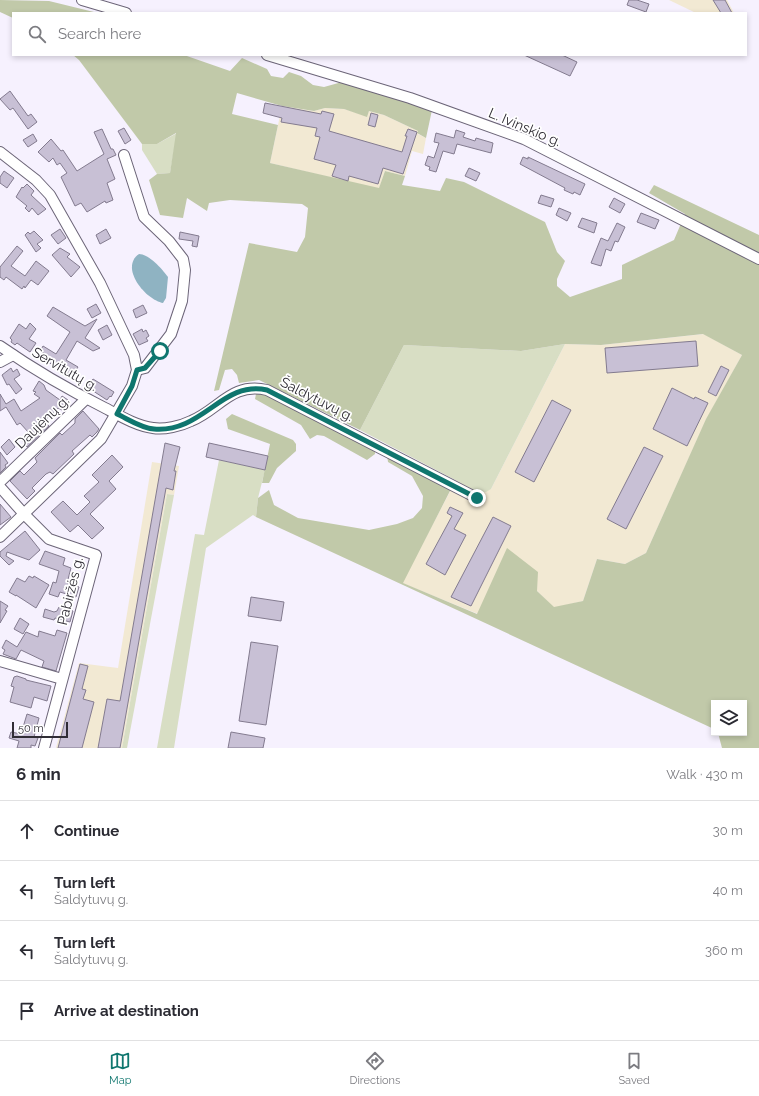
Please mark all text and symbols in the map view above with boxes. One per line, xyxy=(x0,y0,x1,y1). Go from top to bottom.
search box xyxy=(12,12,747,56)
icon: search xyxy=(26,23,48,45)
text: Search here xyxy=(58,25,141,43)
street label: L. Ivinskio g. xyxy=(486,105,564,149)
route start xyxy=(151,342,169,360)
street label: Servitutų g. xyxy=(29,344,101,394)
street label: Šaldytuvų g. xyxy=(278,372,357,424)
street label: Daujėnų g. xyxy=(12,392,72,452)
route end xyxy=(468,489,486,507)
street label: Pabiržės g. xyxy=(54,555,86,627)
map controls xyxy=(711,700,747,736)
button: layers xyxy=(711,700,747,736)
scale bar xyxy=(12,720,68,739)
text: 50 m xyxy=(18,722,44,735)
text: 6 min xyxy=(16,764,61,784)
text: Walk · 430 m xyxy=(666,767,743,782)
icon: ahead xyxy=(16,820,38,842)
text: Continue xyxy=(54,822,119,840)
text: 30 m xyxy=(713,823,743,838)
text: Turn left xyxy=(54,874,115,892)
icon: left xyxy=(16,880,38,902)
text: 40 m xyxy=(713,883,743,898)
text: Šaldytuvų g. xyxy=(54,892,128,907)
text: Turn left xyxy=(54,934,115,952)
icon: left xyxy=(16,940,38,962)
text: 360 m xyxy=(705,943,743,958)
text: Šaldytuvų g. xyxy=(54,952,128,967)
icon: arrive xyxy=(16,1000,38,1022)
text: Arrive at destination xyxy=(54,1002,199,1020)
tab: Map xyxy=(109,1050,131,1087)
tab: Directions xyxy=(350,1050,400,1087)
tab: Saved xyxy=(618,1050,650,1087)

